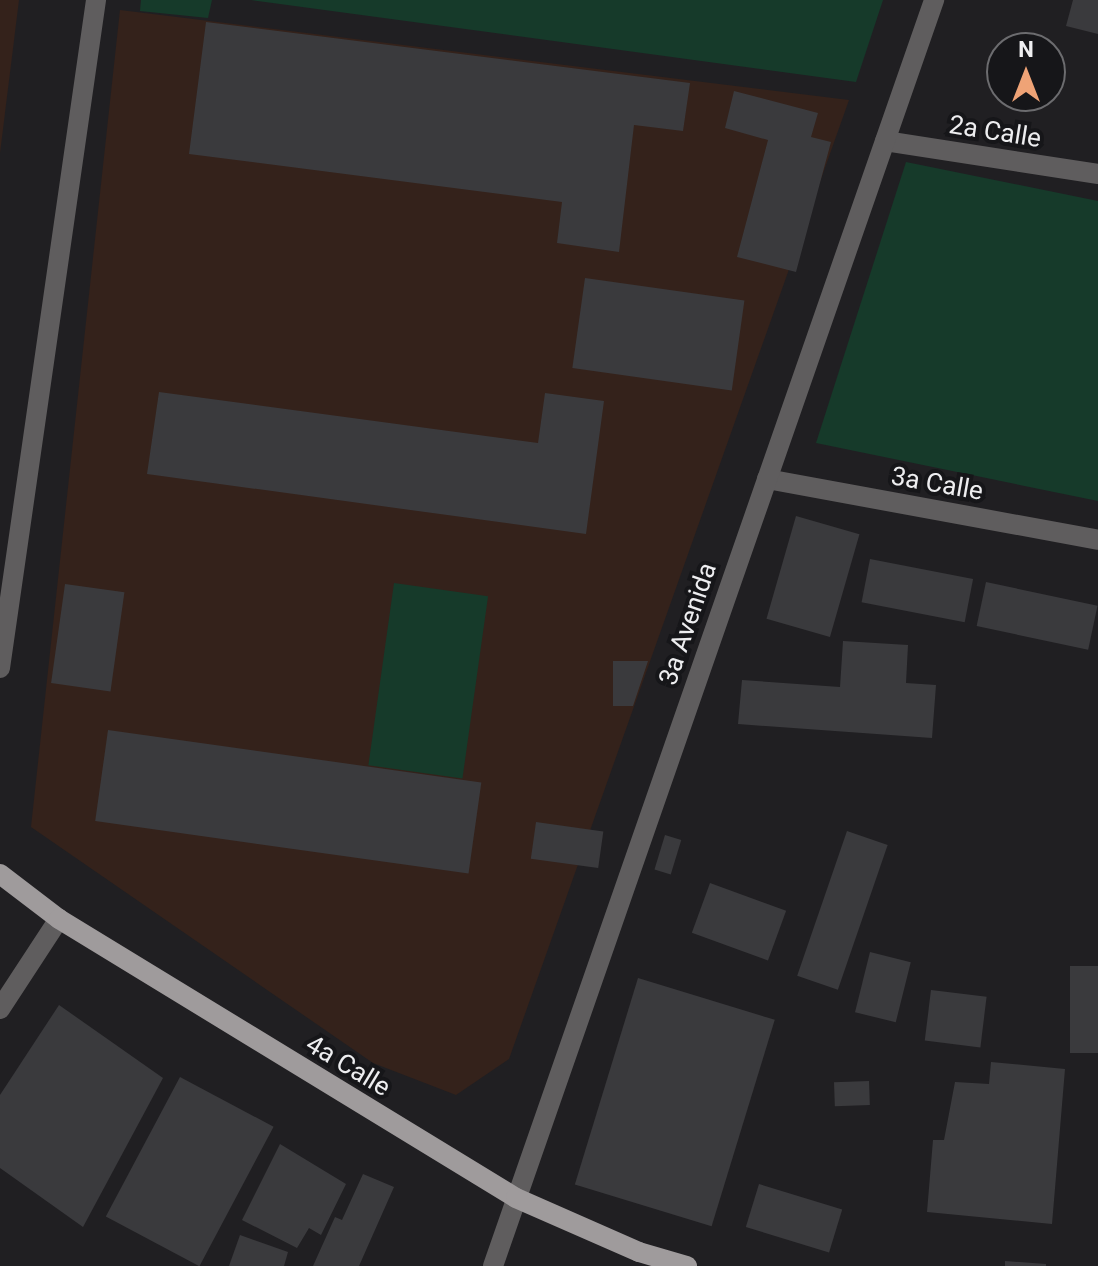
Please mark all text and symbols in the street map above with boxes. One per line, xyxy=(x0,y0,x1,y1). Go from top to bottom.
north arrow xyxy=(986,32,1066,112)
text: N xyxy=(1018,37,1034,62)
street label: 2a Calle xyxy=(947,109,1043,155)
street label: 3a Calle xyxy=(889,461,985,507)
street label: 3a Avenida xyxy=(653,559,723,689)
street label: 4a Calle xyxy=(300,1029,396,1103)

